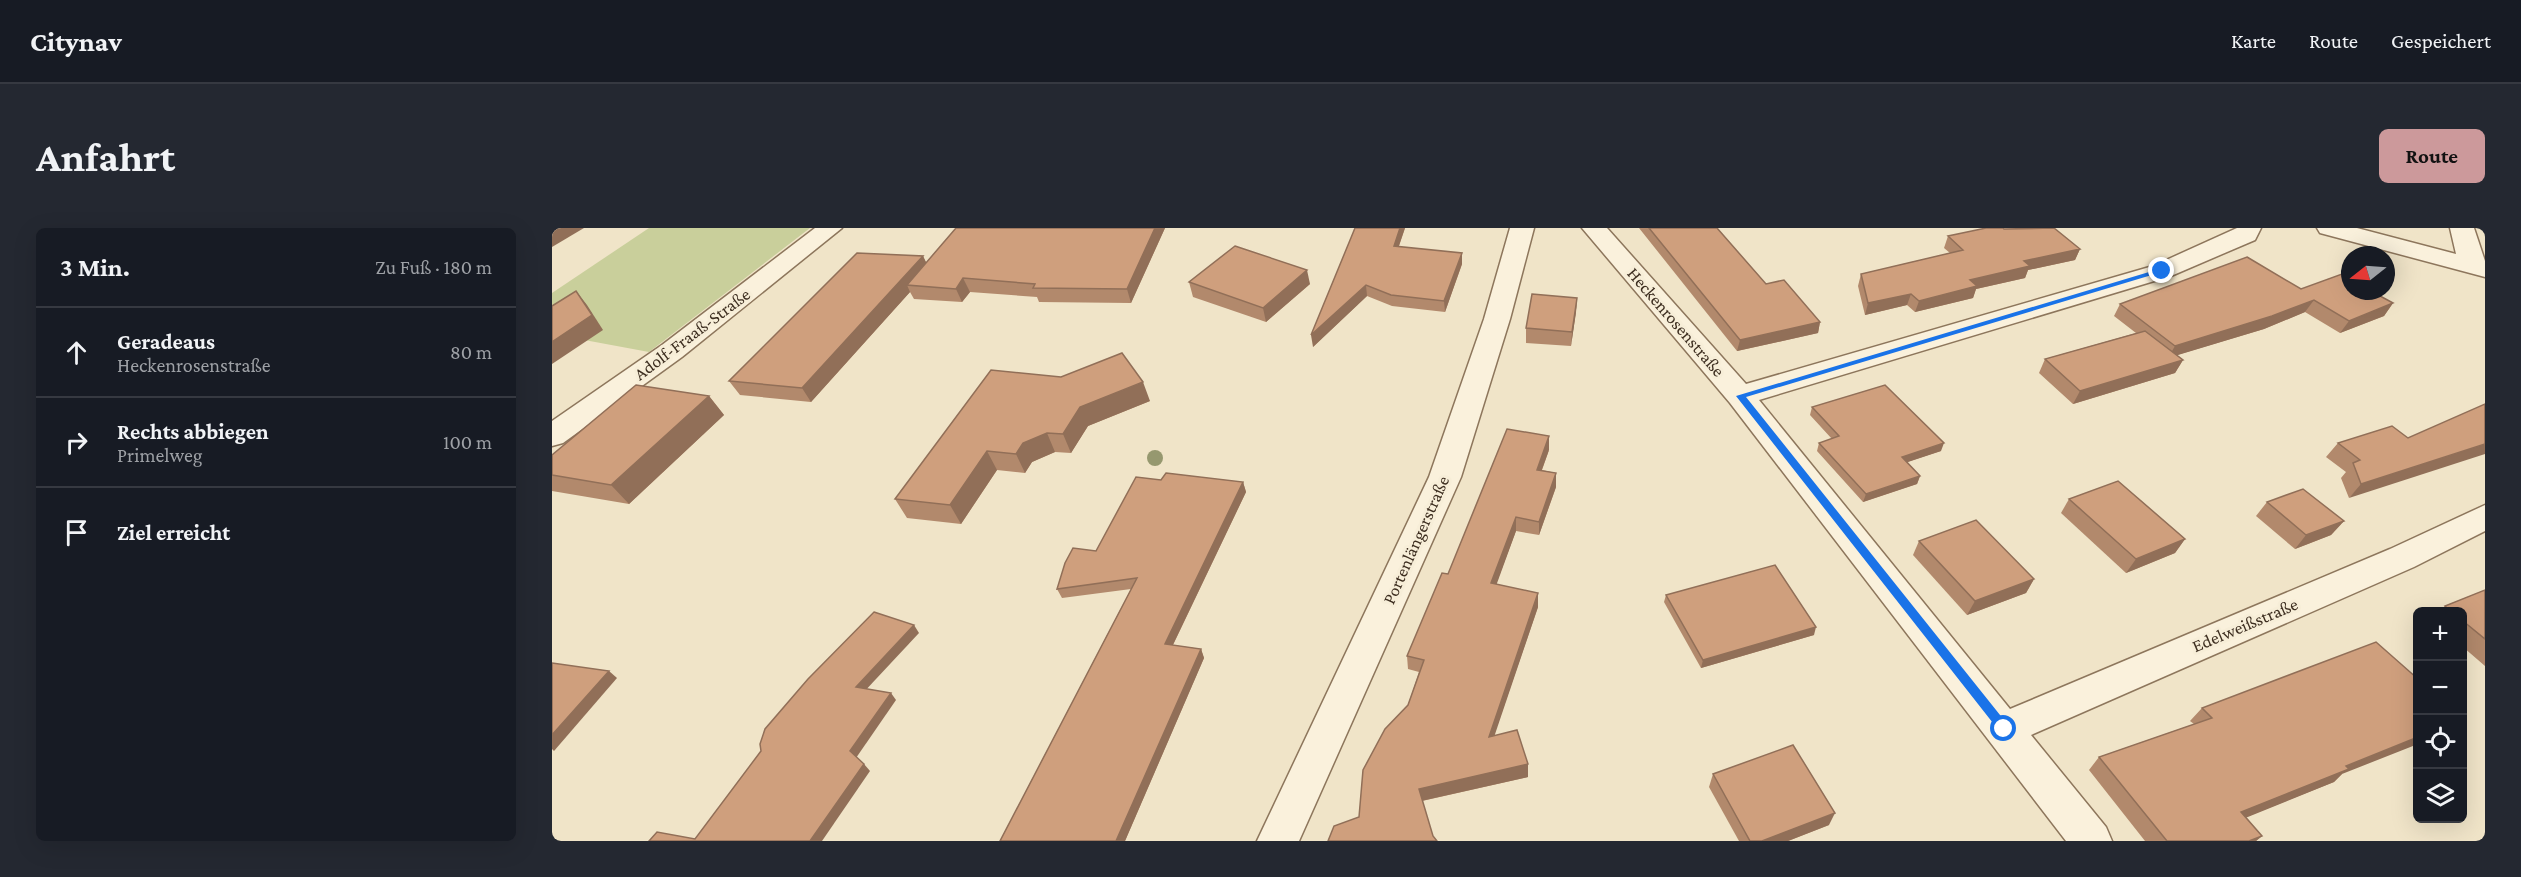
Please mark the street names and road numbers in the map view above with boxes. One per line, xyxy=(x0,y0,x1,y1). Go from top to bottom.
street label: Heckenrosenstraße xyxy=(1623,263,1729,381)
street label: Adolf-Fraaß-Straße xyxy=(630,284,754,384)
street label: Portenlängerstraße xyxy=(1379,473,1453,607)
street label: Edelweißstraße xyxy=(2189,594,2301,656)

